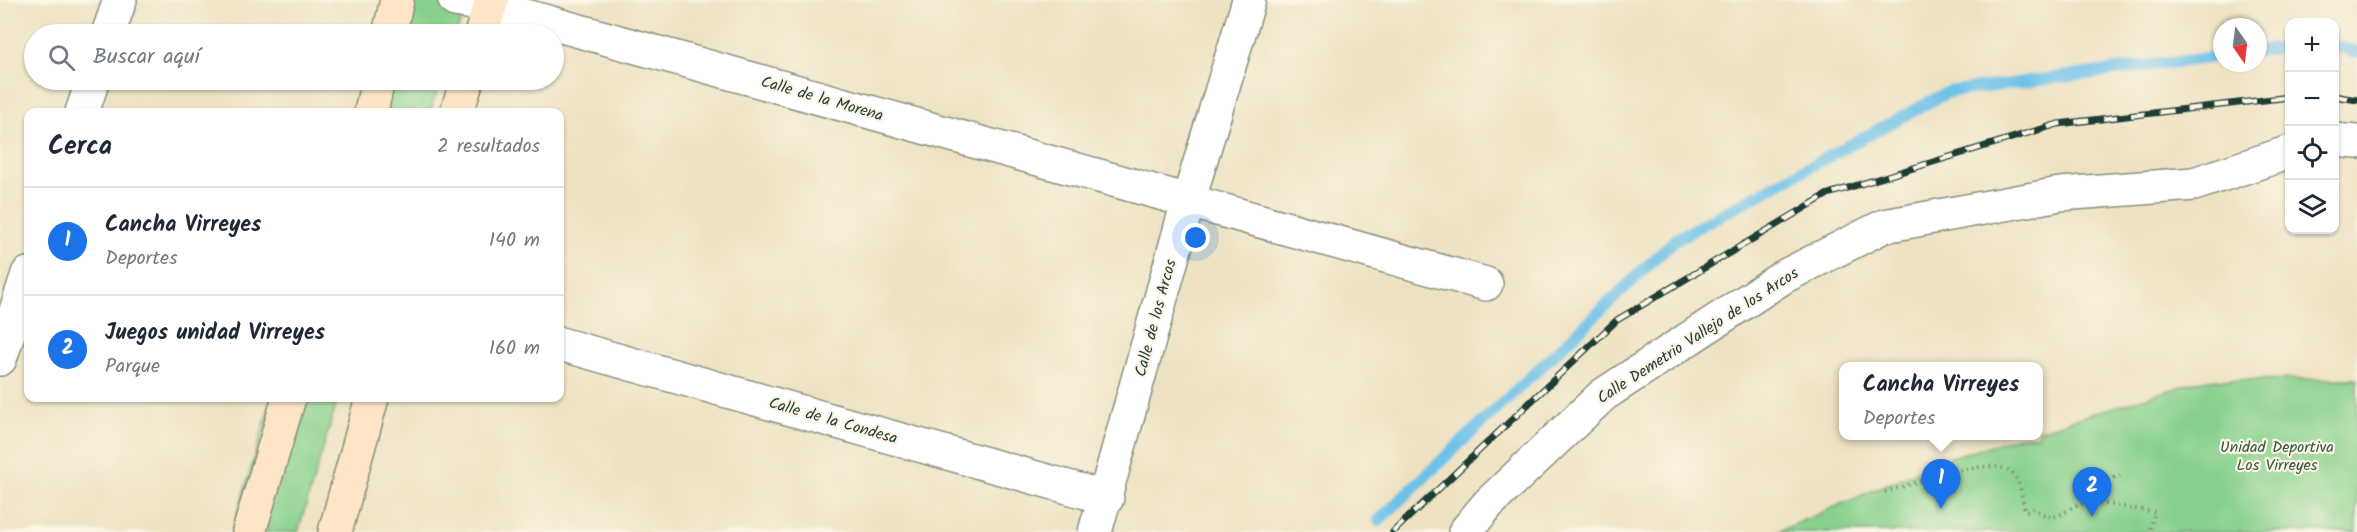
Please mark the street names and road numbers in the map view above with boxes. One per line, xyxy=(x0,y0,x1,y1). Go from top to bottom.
street label: Calle de la Morena xyxy=(758,70,886,128)
street label: Calle de los Arcos xyxy=(1128,256,1184,380)
street label: Calle Demetrio Vallejo de los Arcos xyxy=(1592,261,1804,411)
street label: Calle de la Condesa xyxy=(766,391,900,451)

